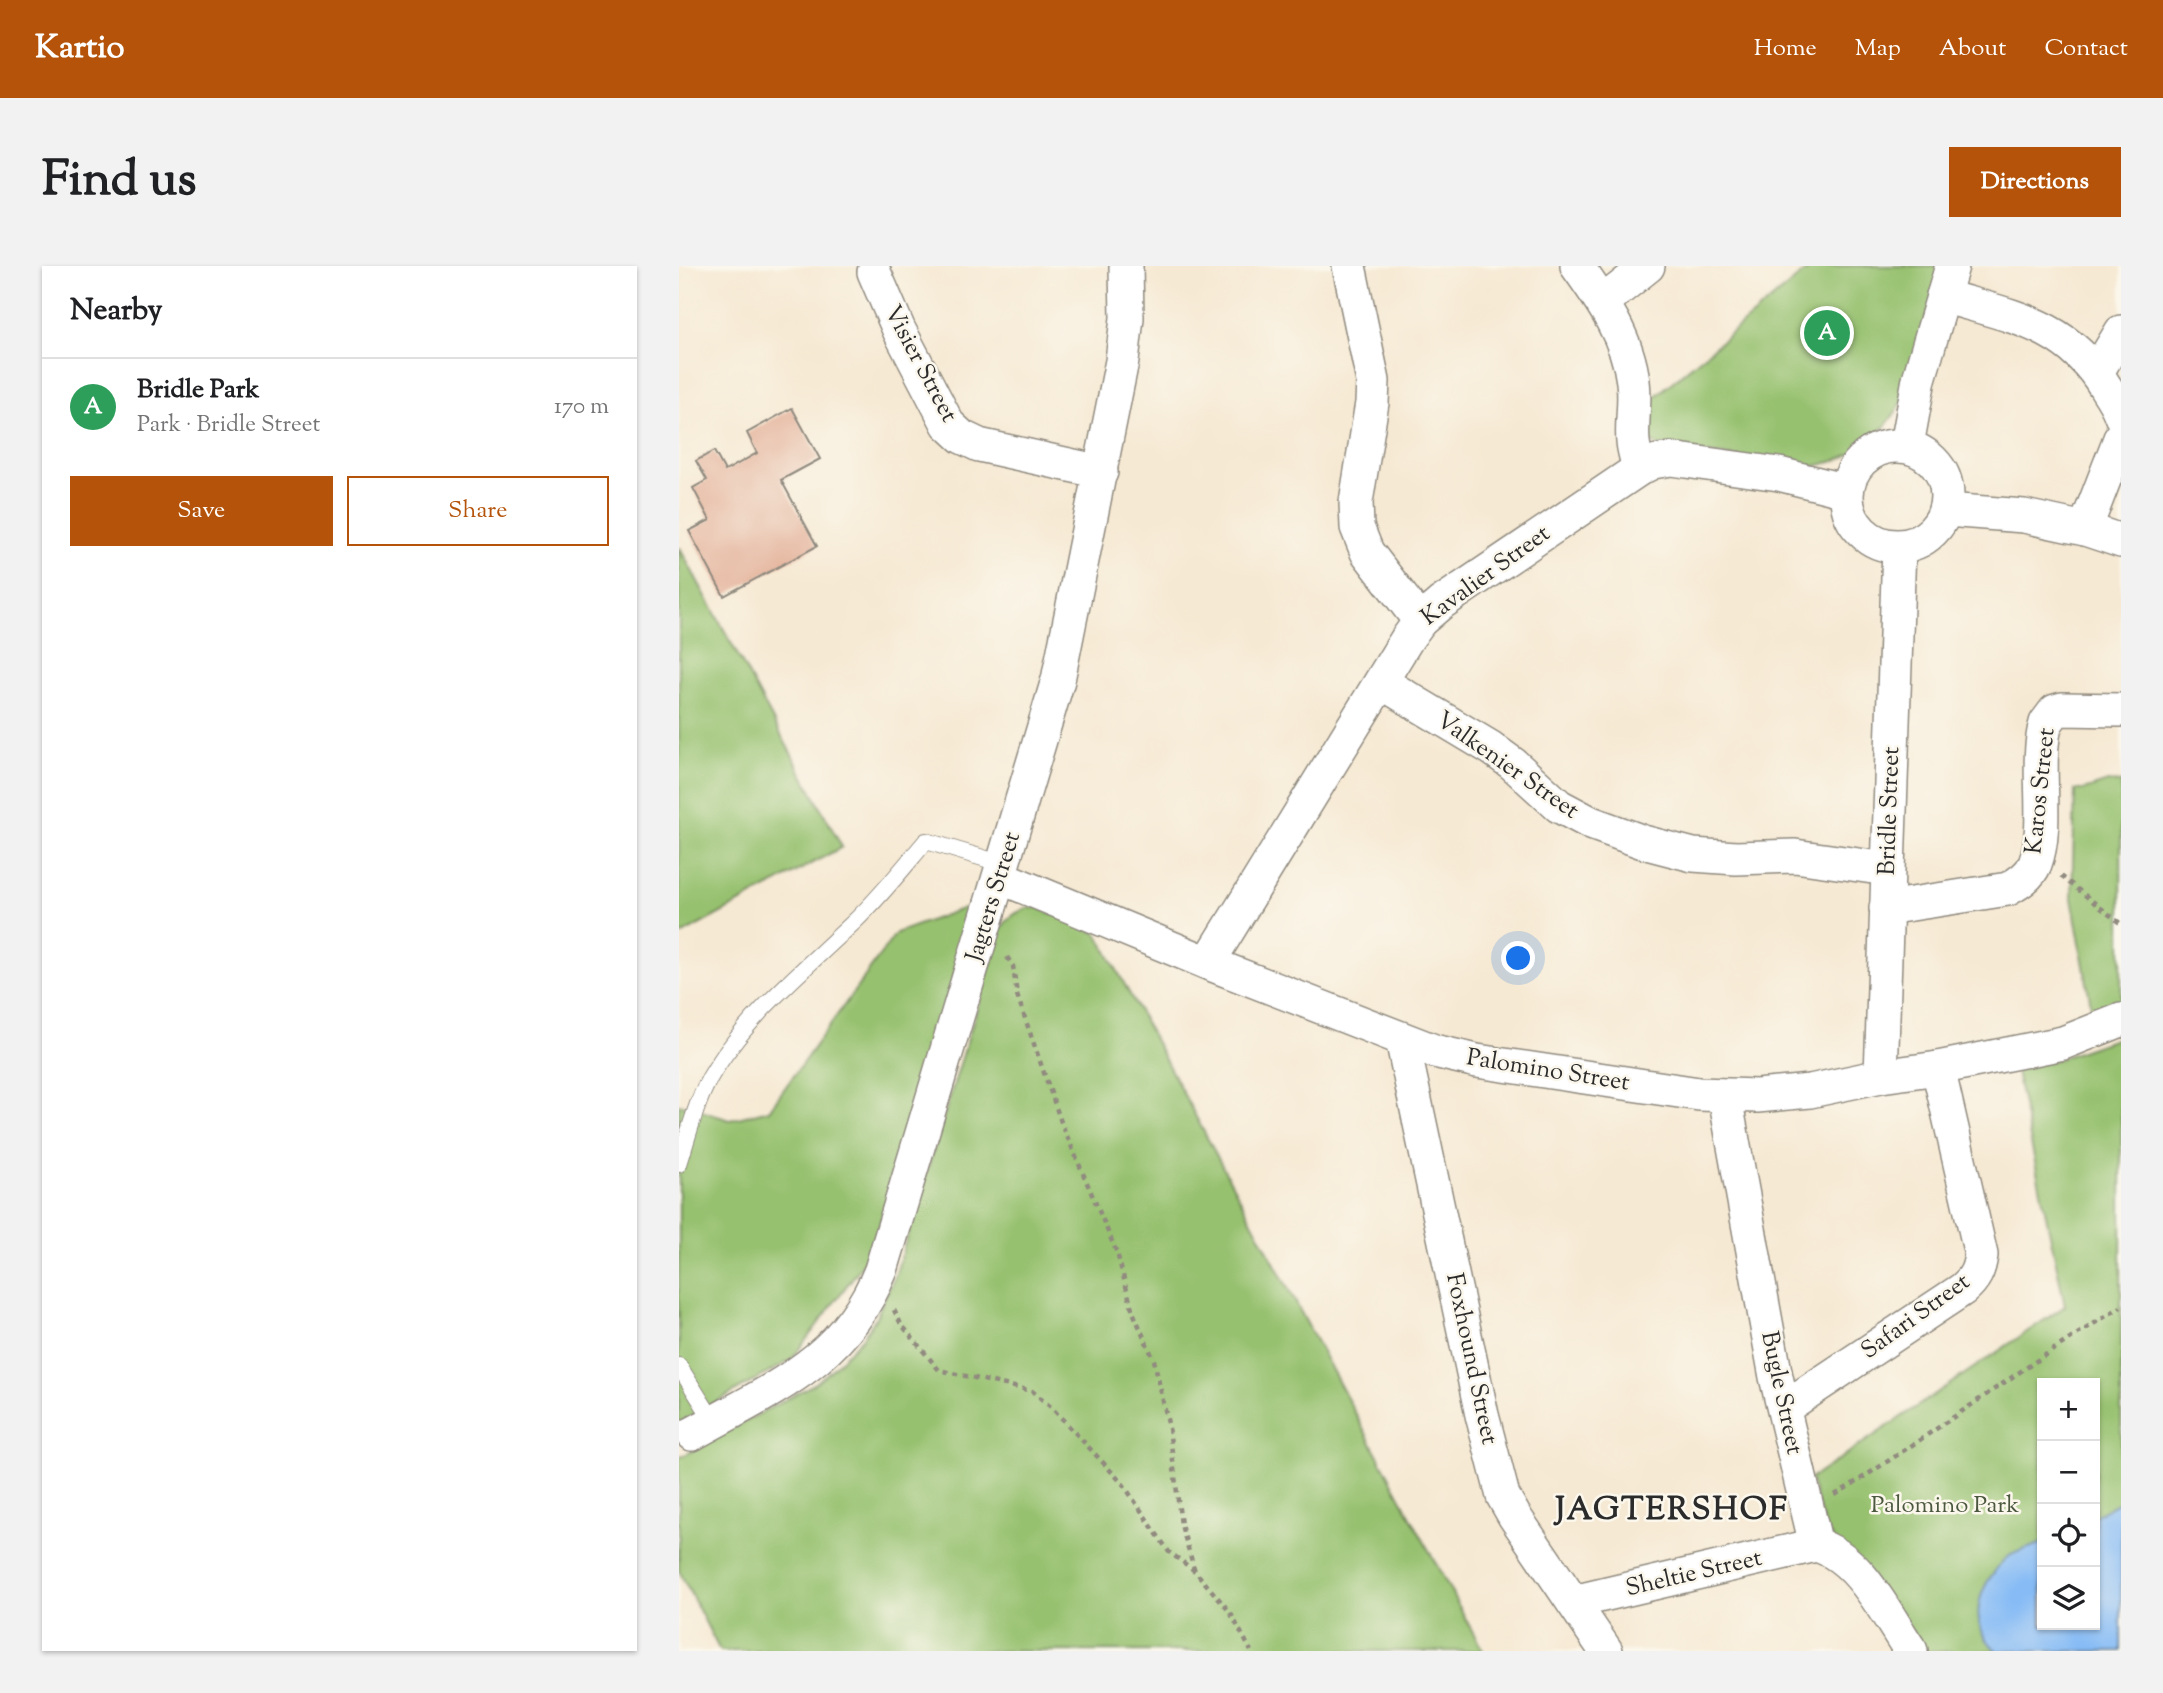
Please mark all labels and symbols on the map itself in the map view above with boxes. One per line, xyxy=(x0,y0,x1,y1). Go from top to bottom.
street label: Visier Street xyxy=(875,299,965,429)
pin: A xyxy=(1804,307,1850,359)
street label: Kavalier Street xyxy=(1414,517,1558,635)
street label: Valkenier Street xyxy=(1428,704,1586,828)
street label: Karos Street xyxy=(2017,726,2065,856)
street label: Bridle Street xyxy=(1871,746,1909,876)
street label: Jagters Street xyxy=(958,828,1030,968)
your location xyxy=(1501,941,1535,975)
street label: Palomino Street xyxy=(1464,1041,1632,1101)
street label: Safari Street xyxy=(1855,1266,1977,1368)
street label: Foxhound Street xyxy=(1436,1270,1506,1448)
street label: Bugle Street xyxy=(1751,1328,1811,1458)
district label: JAGTERSHOF xyxy=(1553,1488,1789,1534)
park label: Palomino Park xyxy=(1871,1489,2019,1523)
street label: Sheltie Street xyxy=(1623,1542,1765,1606)

